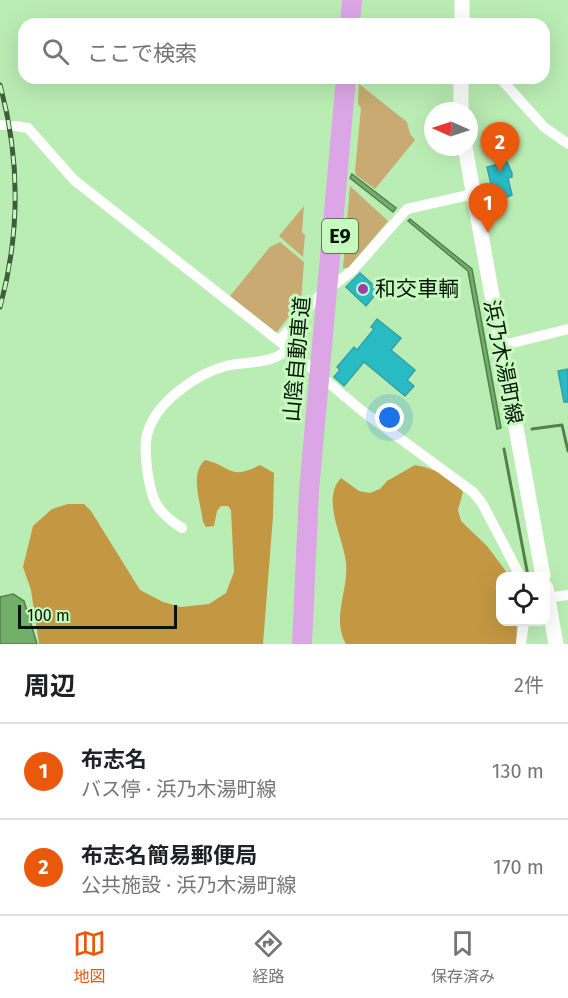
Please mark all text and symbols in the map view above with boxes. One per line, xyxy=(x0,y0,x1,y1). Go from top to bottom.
search box xyxy=(18,18,550,84)
icon: search xyxy=(39,35,72,68)
text: ここで検索 xyxy=(87,40,197,67)
north arrow xyxy=(424,102,478,156)
pin: 2 xyxy=(480,122,520,172)
pin: 1 xyxy=(468,184,508,233)
road number: E9 xyxy=(322,219,358,253)
place label: 和交車輌 xyxy=(375,276,459,302)
marker: 和交車輌 xyxy=(356,282,370,296)
street label: 山陰自動車道 xyxy=(279,295,315,423)
street label: 浜乃木湯町線 xyxy=(478,298,528,426)
your location xyxy=(375,403,404,432)
map controls xyxy=(496,572,550,626)
button: locate xyxy=(496,572,550,626)
scale bar xyxy=(18,602,177,630)
text: 100 m xyxy=(27,606,70,625)
text: 周辺 xyxy=(24,671,76,702)
text: 2件 xyxy=(514,673,544,697)
text: 布志名 xyxy=(81,746,147,773)
text: 1 xyxy=(39,759,48,783)
text: 130 m xyxy=(492,759,544,783)
text: バス停 · 浜乃木湯町線 xyxy=(81,777,276,801)
text: 布志名簡易郵便局 xyxy=(81,842,257,869)
text: 2 xyxy=(38,855,49,879)
text: 170 m xyxy=(493,855,544,879)
text: 公共施設 · 浜乃木湯町線 xyxy=(81,873,296,897)
tab: 地図 xyxy=(73,927,106,987)
tab: 経路 xyxy=(252,927,285,987)
tab: 保存済み xyxy=(431,927,495,987)

